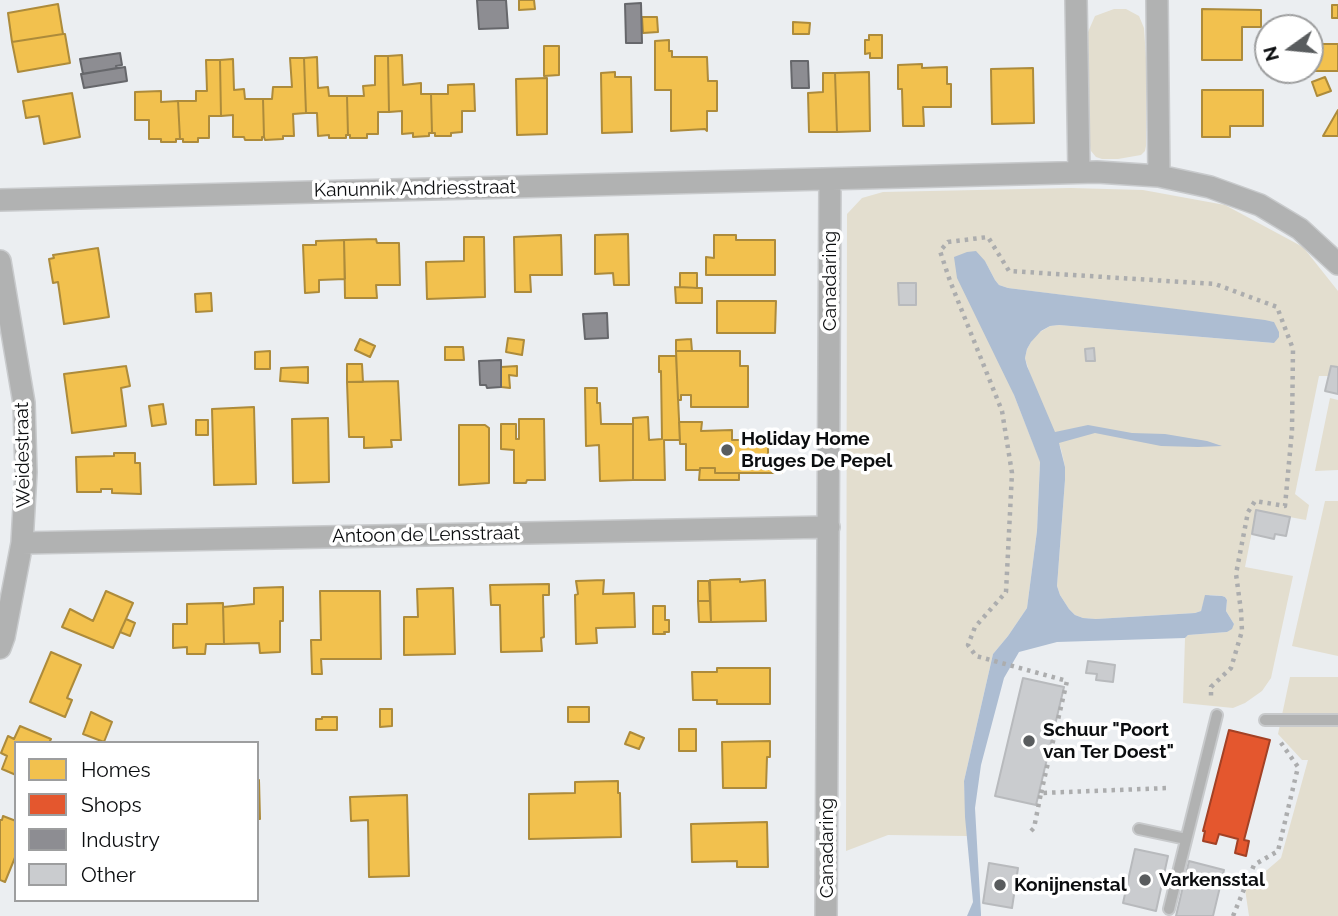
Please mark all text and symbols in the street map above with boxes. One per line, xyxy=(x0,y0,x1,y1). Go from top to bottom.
north arrow xyxy=(1254,14,1324,84)
text: N xyxy=(1258,44,1283,64)
street label: Kanunnik Andriesstraat xyxy=(314,176,516,202)
street label: Canadaring xyxy=(819,231,841,331)
street label: Weidestraat xyxy=(11,402,35,508)
place label: Holiday Home Bruges De Pepel xyxy=(741,428,892,472)
marker: Holiday Home Bruges De Pepel xyxy=(719,442,735,458)
street label: Antoon de Lensstraat xyxy=(332,522,520,548)
place label: Schuur "Poort van Ter Doest" xyxy=(1043,719,1174,763)
marker: Schuur "Poort van Ter Doest" xyxy=(1021,733,1037,749)
legend xyxy=(14,741,259,902)
text: Homes xyxy=(81,757,151,782)
text: Shops xyxy=(81,792,142,817)
street label: Canadaring xyxy=(816,798,838,898)
text: Industry xyxy=(81,827,160,852)
text: Other xyxy=(81,862,136,887)
place label: Varkensstal xyxy=(1159,869,1265,891)
marker: Varkensstal xyxy=(1137,872,1153,888)
place label: Konijnenstal xyxy=(1014,874,1127,896)
marker: Konijnenstal xyxy=(992,877,1008,893)

